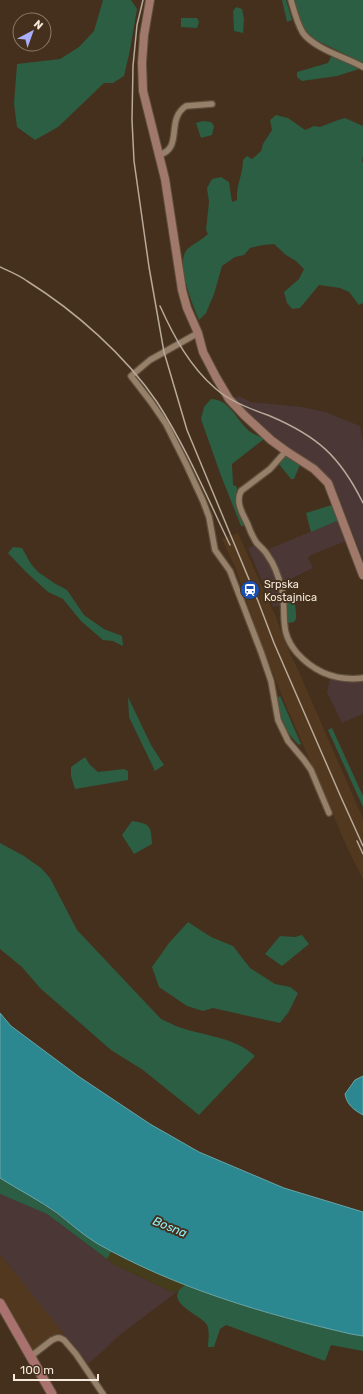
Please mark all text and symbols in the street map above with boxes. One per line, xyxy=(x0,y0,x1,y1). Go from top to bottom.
north arrow xyxy=(12,12,52,52)
text: N xyxy=(31,17,46,32)
place label: Srpska Kostajnica xyxy=(264,578,317,604)
station icon: Srpska Kostajnica xyxy=(239,579,261,601)
water label: Bosna xyxy=(151,1214,189,1240)
scale bar xyxy=(14,1356,98,1382)
text: 100 m xyxy=(20,1363,54,1377)

